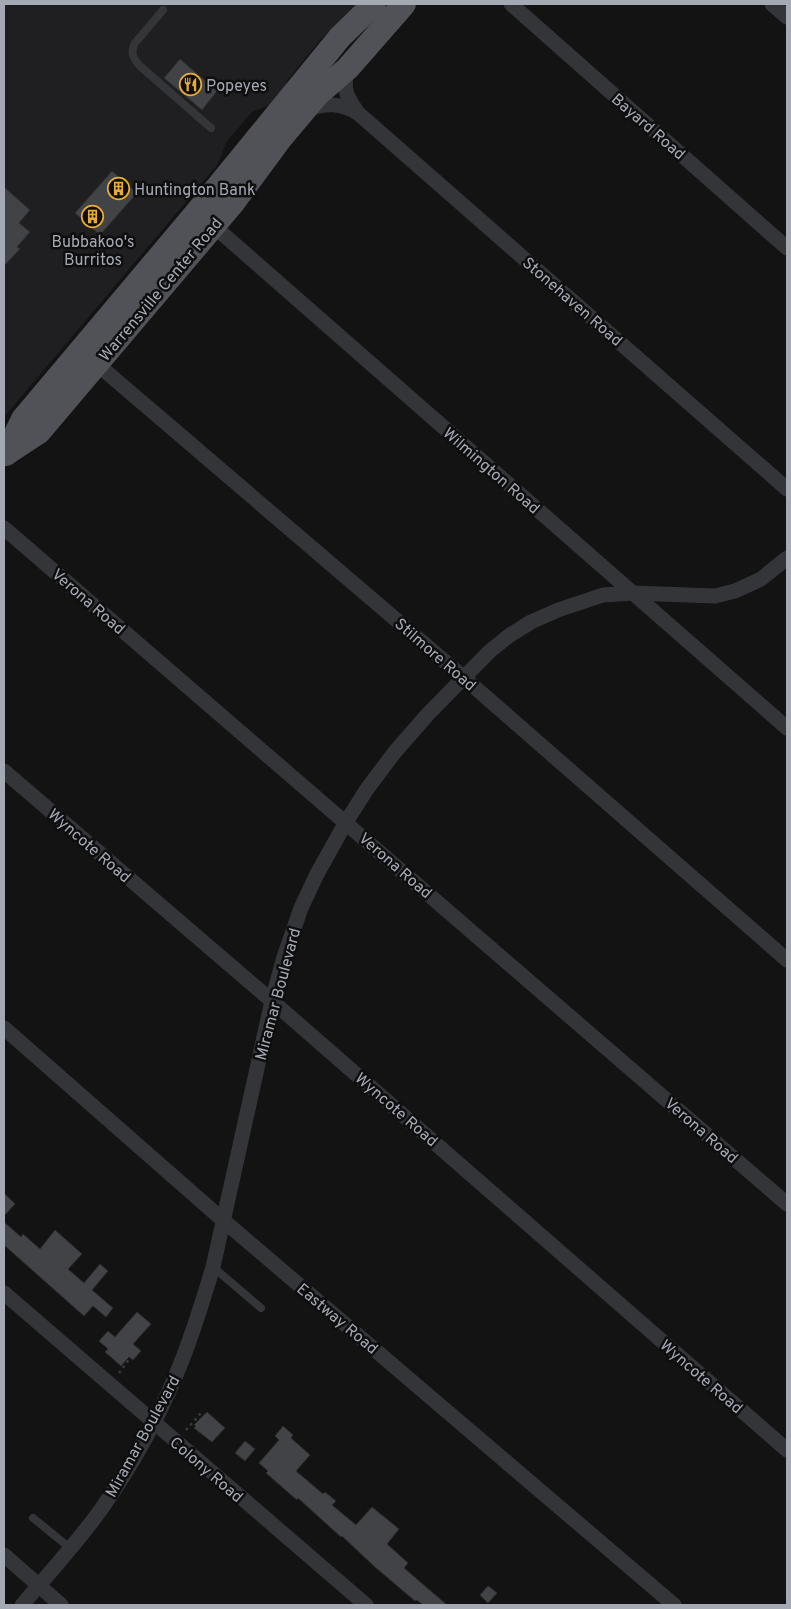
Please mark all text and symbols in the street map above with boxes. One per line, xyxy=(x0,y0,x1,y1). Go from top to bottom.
restaurant icon: Popeyes xyxy=(178,73,202,97)
place label: Popeyes xyxy=(206,77,267,97)
street label: Bayard Road xyxy=(607,90,689,165)
building icon: Huntington Bank xyxy=(106,177,130,201)
place label: Huntington Bank xyxy=(134,181,255,201)
building icon: Bubbakoo's Burritos xyxy=(81,205,105,229)
street label: Warrensville Center Road xyxy=(96,214,227,366)
place label: Bubbakoo's Burritos xyxy=(51,233,135,271)
street label: Stonehaven Road xyxy=(518,254,626,351)
street label: Wilmington Road xyxy=(438,424,543,519)
street label: Verona Road xyxy=(47,565,128,640)
street label: Stilmore Road xyxy=(390,615,479,696)
street label: Wyncote Road xyxy=(43,805,134,888)
street label: Verona Road xyxy=(354,829,435,904)
street label: Miramar Boulevard xyxy=(252,926,306,1063)
street label: Wyncote Road xyxy=(350,1069,441,1152)
street label: Verona Road xyxy=(660,1094,741,1169)
street label: Eastway Road xyxy=(292,1280,381,1359)
street label: Wyncote Road xyxy=(655,1336,746,1419)
street label: Miramar Boulevard xyxy=(102,1373,185,1501)
street label: Colony Road xyxy=(165,1433,246,1508)

